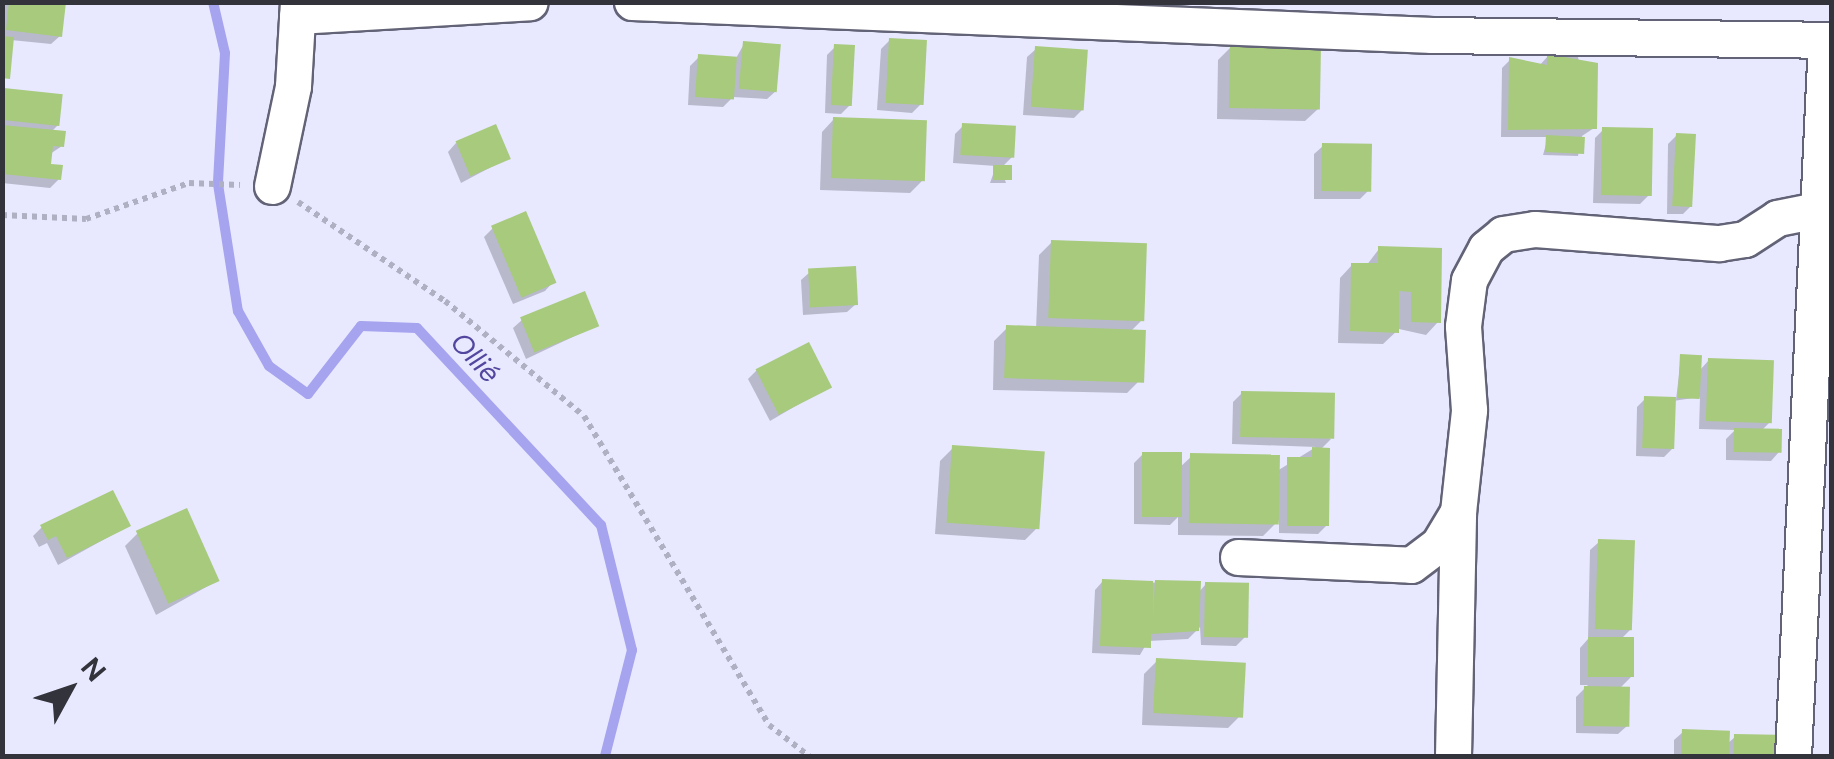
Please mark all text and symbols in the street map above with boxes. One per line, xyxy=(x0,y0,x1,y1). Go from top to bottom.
water label: Ollié xyxy=(443,326,507,390)
north arrow xyxy=(20,639,120,739)
text: N xyxy=(73,650,114,689)

